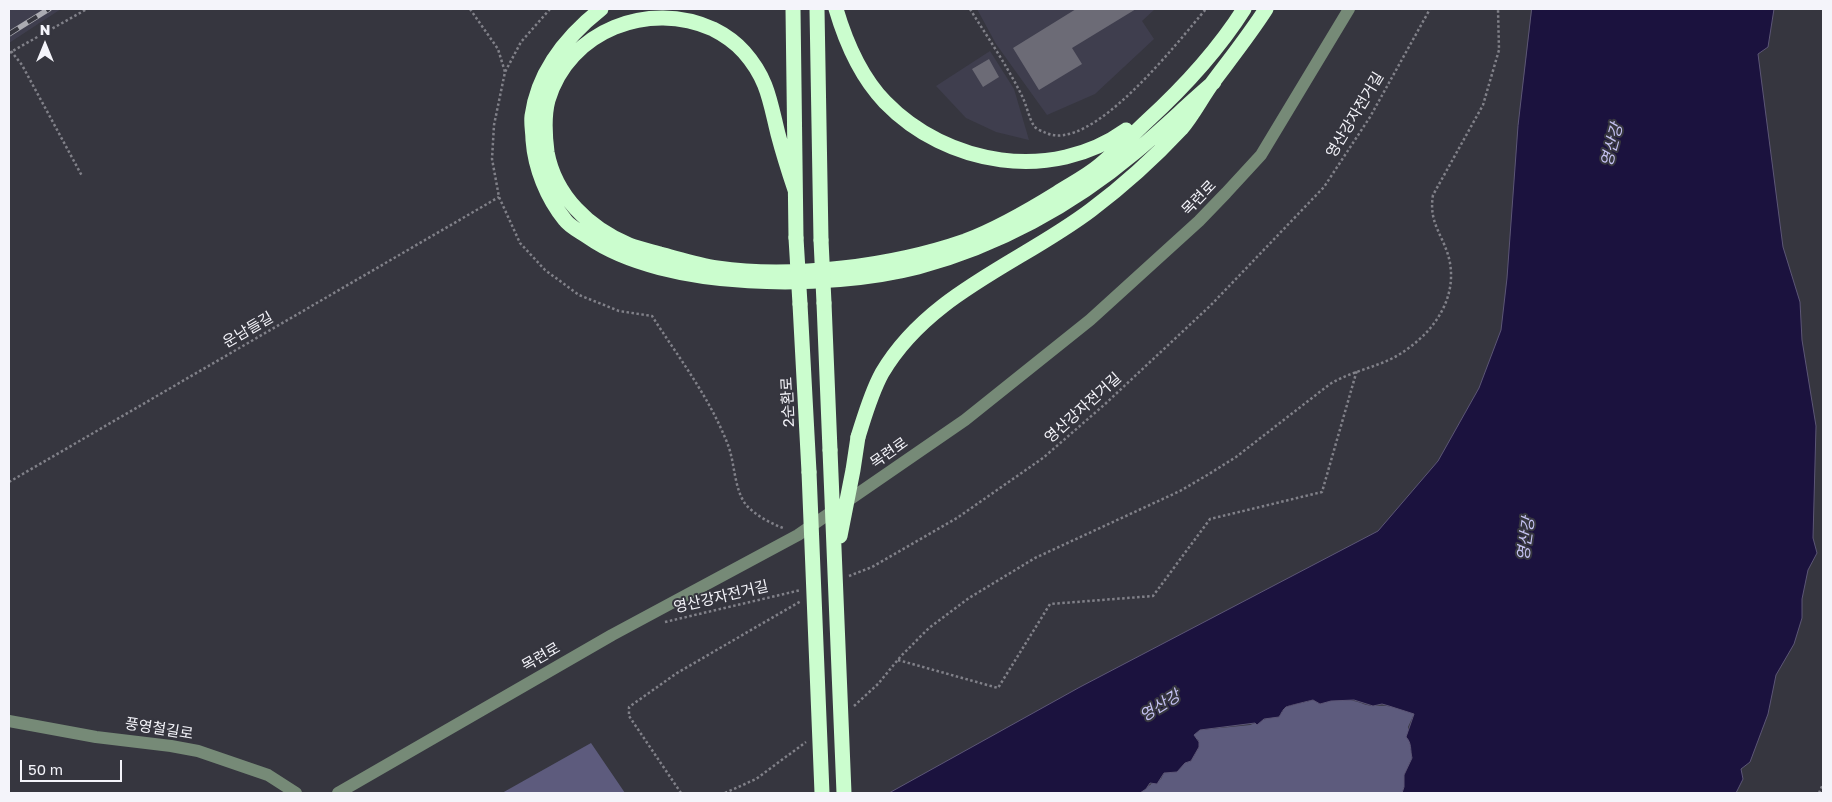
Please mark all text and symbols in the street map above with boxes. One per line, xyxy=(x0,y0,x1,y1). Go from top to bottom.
north arrow xyxy=(20,20,70,70)
text: N xyxy=(40,21,50,38)
street label: 영산강자전거길 xyxy=(1322,69,1388,161)
water label: 영산강 xyxy=(1597,121,1627,169)
street label: 목련로 xyxy=(1178,177,1220,219)
street label: 운남들길 xyxy=(220,308,276,352)
street label: 영산강자전거길 xyxy=(1041,369,1125,447)
street label: 2순환로 xyxy=(778,377,798,427)
street label: 목련로 xyxy=(867,434,911,472)
water label: 영산강 xyxy=(1513,516,1539,562)
street label: 영산강자전거길 xyxy=(672,577,770,617)
street label: 목련로 xyxy=(519,639,563,675)
water label: 영산강 xyxy=(1136,686,1184,726)
street label: 풍영철길로 xyxy=(124,715,194,743)
scale bar xyxy=(22,750,125,782)
text: 50 m xyxy=(28,760,63,778)

